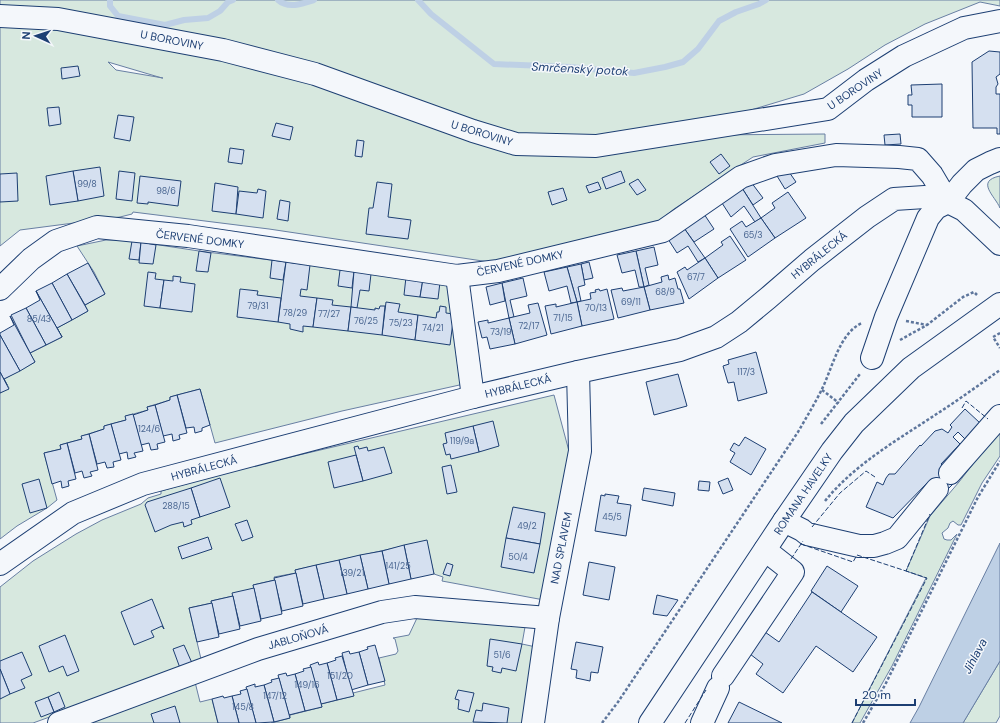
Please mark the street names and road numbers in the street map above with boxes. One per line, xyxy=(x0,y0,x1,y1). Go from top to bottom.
street label: U BOROVINY xyxy=(139,27,205,53)
street label: U BOROVINY xyxy=(825,65,886,113)
street label: U BOROVINY xyxy=(449,117,515,149)
street label: ČERVENÉ DOMKY xyxy=(155,227,246,251)
street label: HYBRÁLECKÁ xyxy=(788,228,850,282)
street label: ČERVENÉ DOMKY xyxy=(475,247,565,279)
street label: HYBRÁLECKÁ xyxy=(483,371,553,401)
street label: ROMANA HAVELKY xyxy=(771,450,836,537)
street label: HYBRÁLECKÁ xyxy=(169,452,239,484)
street label: NAD SPLAVEM xyxy=(547,511,575,585)
street label: JABLOŇOVÁ xyxy=(266,622,330,652)

